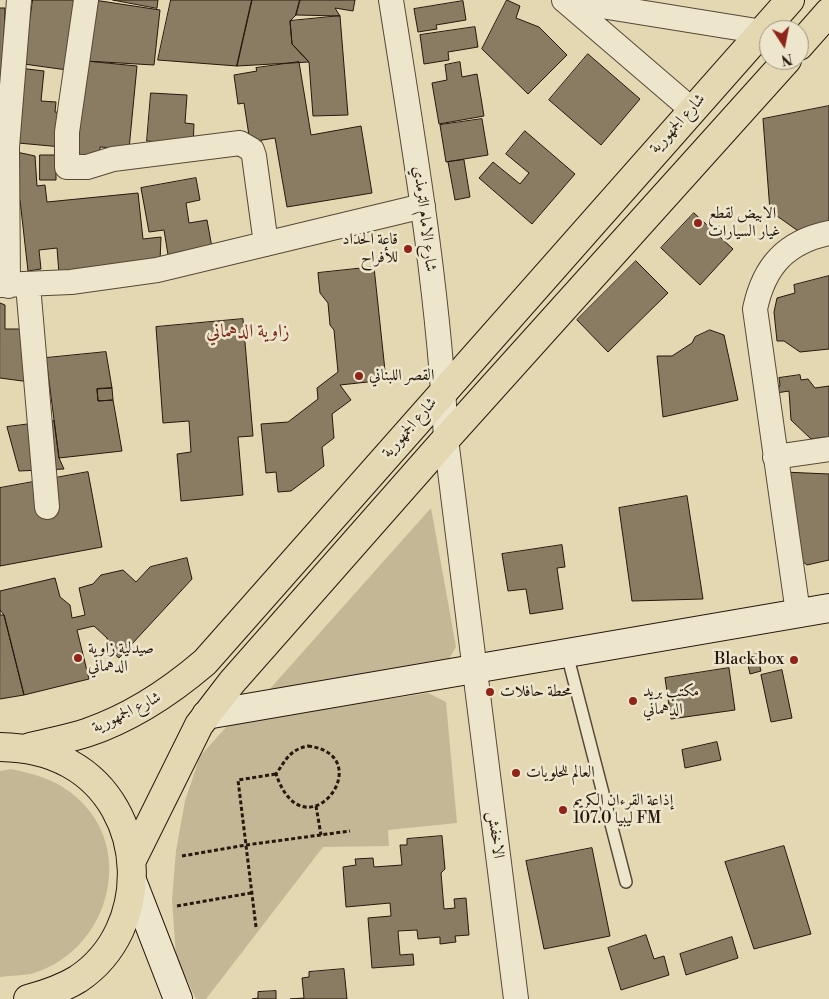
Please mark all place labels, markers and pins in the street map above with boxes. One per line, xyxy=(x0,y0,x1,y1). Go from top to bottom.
place label: الابيض لقطع غيار السيارات xyxy=(708,204,780,242)
marker: الابيض لقطع غيار السيارات xyxy=(692,217,704,229)
place label: قاعة الحداد للأفراح xyxy=(342,230,398,268)
marker: قاعة الحداد للأفراح xyxy=(402,243,414,255)
place label: القصر اللبناني xyxy=(369,366,434,386)
marker: القصر اللبناني xyxy=(353,370,365,382)
place label: صيدلية زاوية الدهماني xyxy=(88,639,154,677)
place label: Black box xyxy=(714,650,784,670)
marker: صيدلية زاوية الدهماني xyxy=(72,652,84,664)
marker: Black box xyxy=(788,654,800,666)
place label: محطة حافلات xyxy=(500,682,572,702)
place label: مكتب بريد الدهماني xyxy=(643,682,699,720)
marker: محطة حافلات xyxy=(484,686,496,698)
marker: مكتب بريد الدهماني xyxy=(627,695,639,707)
place label: العالم للحلويات xyxy=(526,763,595,783)
marker: العالم للحلويات xyxy=(510,767,522,779)
place label: إذاعة القرءان الكريم ليبيا 107.0 FM xyxy=(573,791,673,829)
marker: إذاعة القرءان الكريم ليبيا 107.0 FM xyxy=(557,804,569,816)

